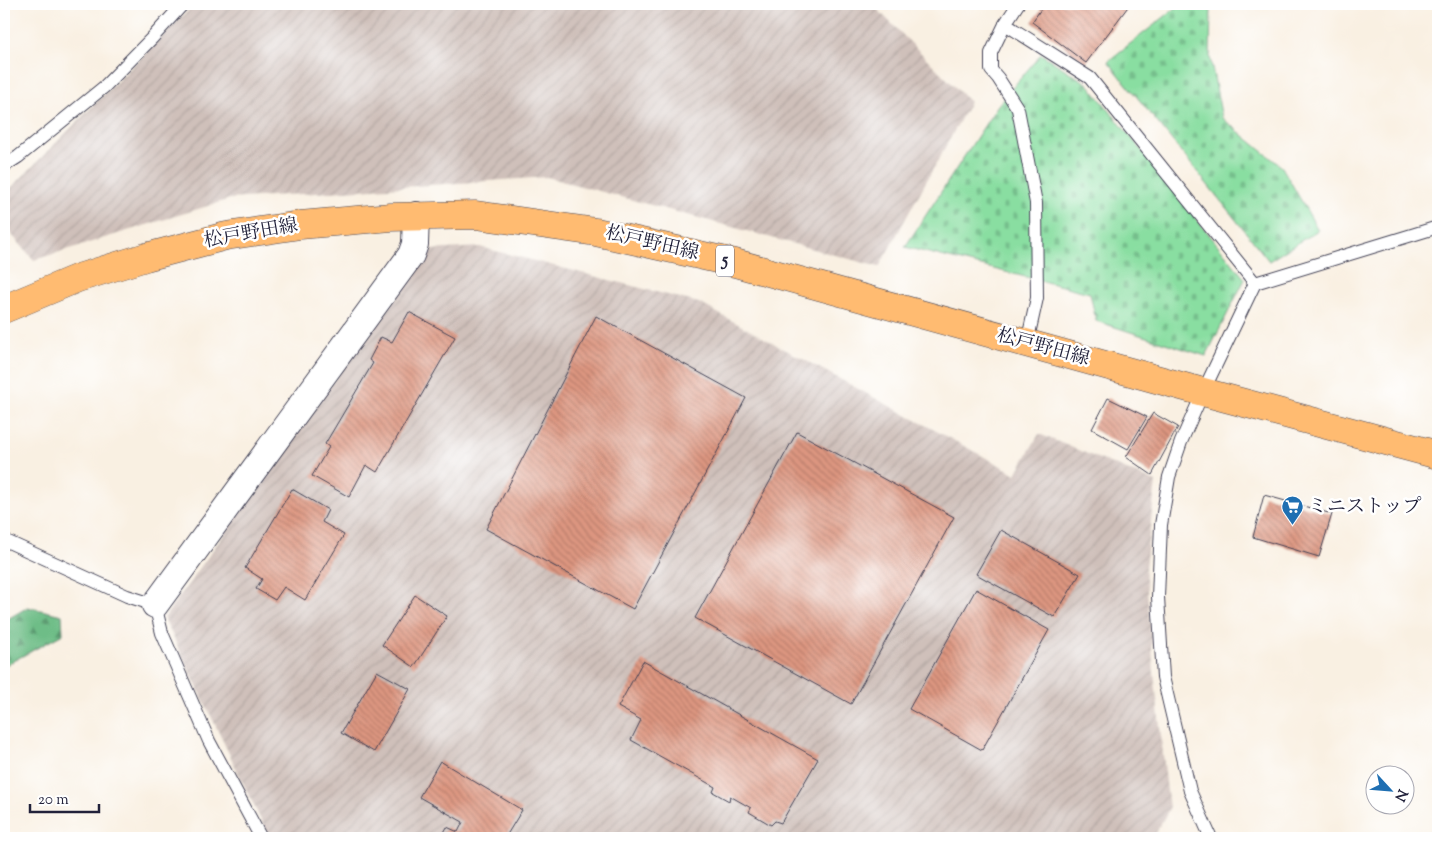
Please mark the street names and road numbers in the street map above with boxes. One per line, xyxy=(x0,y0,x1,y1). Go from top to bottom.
street label: 松戸野田線 xyxy=(202,212,300,256)
street label: 松戸野田線 xyxy=(603,220,701,268)
road number: 5 xyxy=(716,246,734,276)
street label: 松戸野田線 xyxy=(994,323,1092,373)

